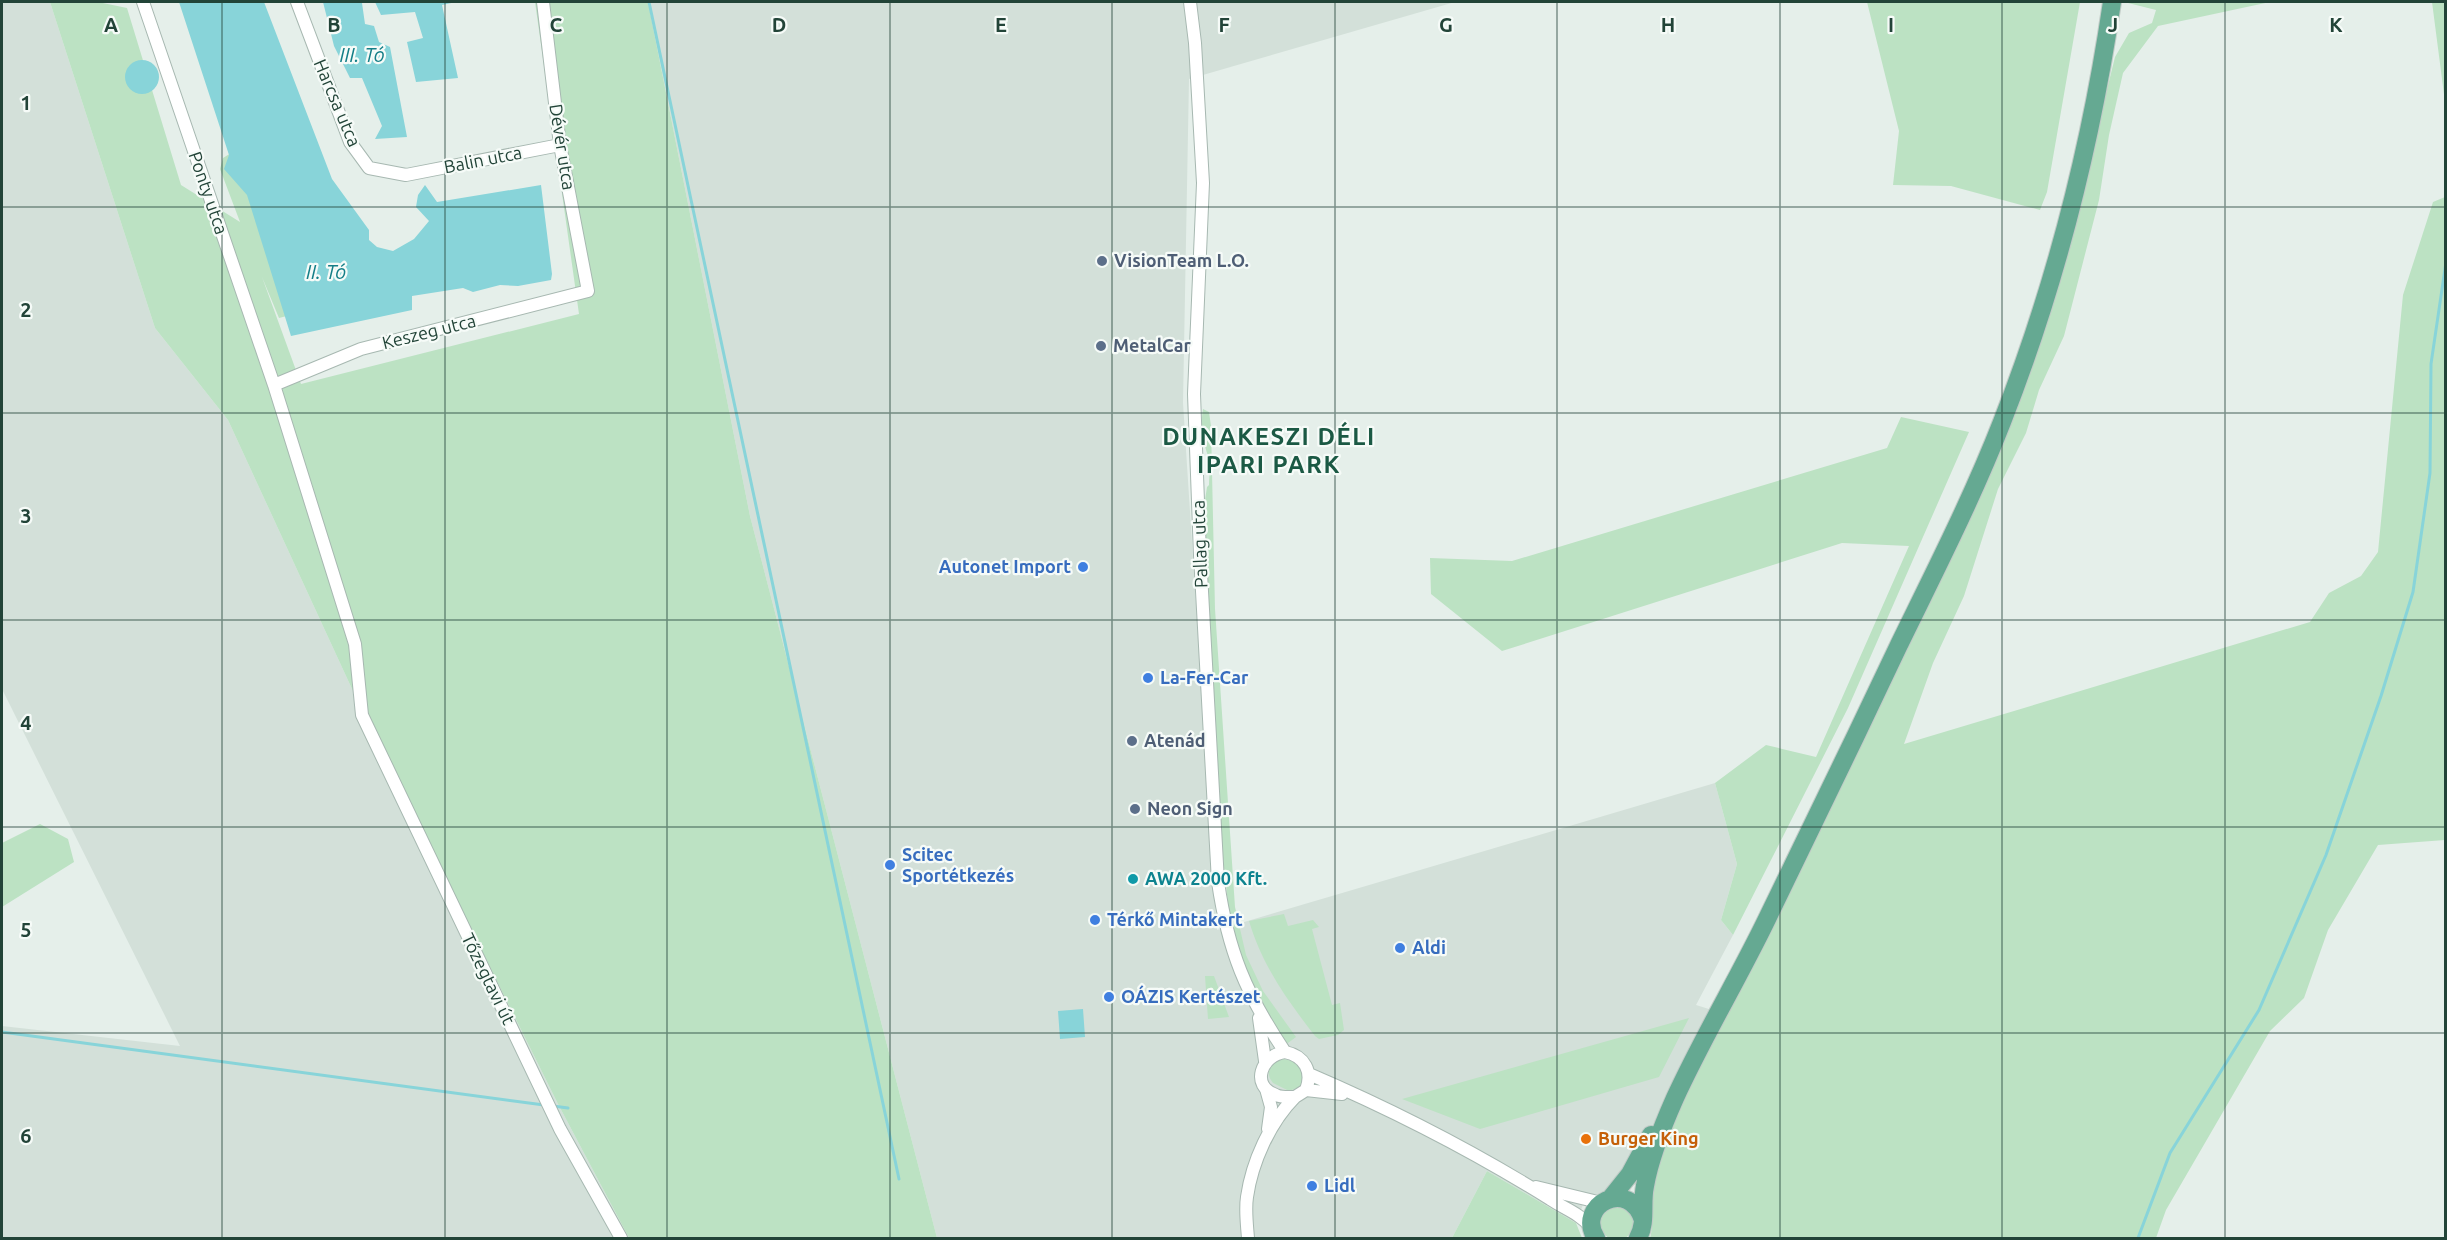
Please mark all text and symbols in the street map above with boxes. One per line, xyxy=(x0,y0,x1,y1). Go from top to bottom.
text: A xyxy=(104,13,118,36)
text: B xyxy=(327,13,341,36)
text: C xyxy=(550,13,563,36)
text: D xyxy=(772,13,786,36)
text: E xyxy=(995,13,1007,36)
text: F xyxy=(1218,13,1230,36)
text: G xyxy=(1439,13,1453,36)
text: H xyxy=(1661,13,1675,36)
text: I xyxy=(1888,13,1894,36)
text: J xyxy=(2108,13,2118,36)
text: K xyxy=(2329,13,2343,36)
water label: III. Tó xyxy=(339,43,385,66)
street label: Harcsa utca xyxy=(311,56,365,149)
text: 1 xyxy=(20,91,32,114)
street label: Dévér utca xyxy=(546,102,580,191)
street label: Balin utca xyxy=(442,142,524,176)
street label: Ponty utca xyxy=(185,149,232,237)
place label: VisionTeam L.O. xyxy=(1114,250,1249,270)
marker: VisionTeam L.O. xyxy=(1095,254,1109,268)
water label: II. Tó xyxy=(306,260,346,283)
text: 2 xyxy=(20,298,32,321)
street label: Keszeg utca xyxy=(380,310,478,352)
place label: MetalCar xyxy=(1113,335,1192,355)
marker: MetalCar xyxy=(1094,339,1108,353)
district label: DUNAKESZI DÉLI IPARI PARK xyxy=(1162,421,1376,478)
street label: Pallag utca xyxy=(1187,500,1211,588)
text: 3 xyxy=(20,504,32,527)
place label: Autonet Import xyxy=(939,556,1071,576)
marker: Autonet Import xyxy=(1076,560,1090,574)
place label: La-Fer-Car xyxy=(1160,667,1249,687)
marker: La-Fer-Car xyxy=(1141,671,1155,685)
text: 4 xyxy=(20,711,32,734)
place label: Atenád xyxy=(1144,730,1206,750)
marker: Atenád xyxy=(1125,734,1139,748)
place label: Neon Sign xyxy=(1147,798,1233,818)
marker: Neon Sign xyxy=(1128,802,1142,816)
place label: Scitec Sportétkezés xyxy=(902,844,1014,885)
marker: Scitec Sportétkezés xyxy=(883,858,897,872)
place label: AWA 2000 Kft. xyxy=(1145,868,1267,888)
marker: AWA 2000 Kft. xyxy=(1126,872,1140,886)
place label: Térkő Mintakert xyxy=(1107,909,1243,929)
marker: Térkő Mintakert xyxy=(1088,913,1102,927)
text: 5 xyxy=(20,918,32,941)
street label: Tőzegtavi út xyxy=(458,930,520,1027)
place label: Aldi xyxy=(1412,937,1446,957)
marker: Aldi xyxy=(1393,941,1407,955)
place label: OÁZIS Kertészet xyxy=(1121,985,1261,1006)
marker: OÁZIS Kertészet xyxy=(1102,990,1116,1004)
text: 6 xyxy=(20,1124,32,1147)
place label: Burger King xyxy=(1598,1128,1699,1148)
marker: Burger King xyxy=(1579,1132,1593,1146)
place label: Lidl xyxy=(1324,1175,1356,1195)
marker: Lidl xyxy=(1305,1179,1319,1193)

